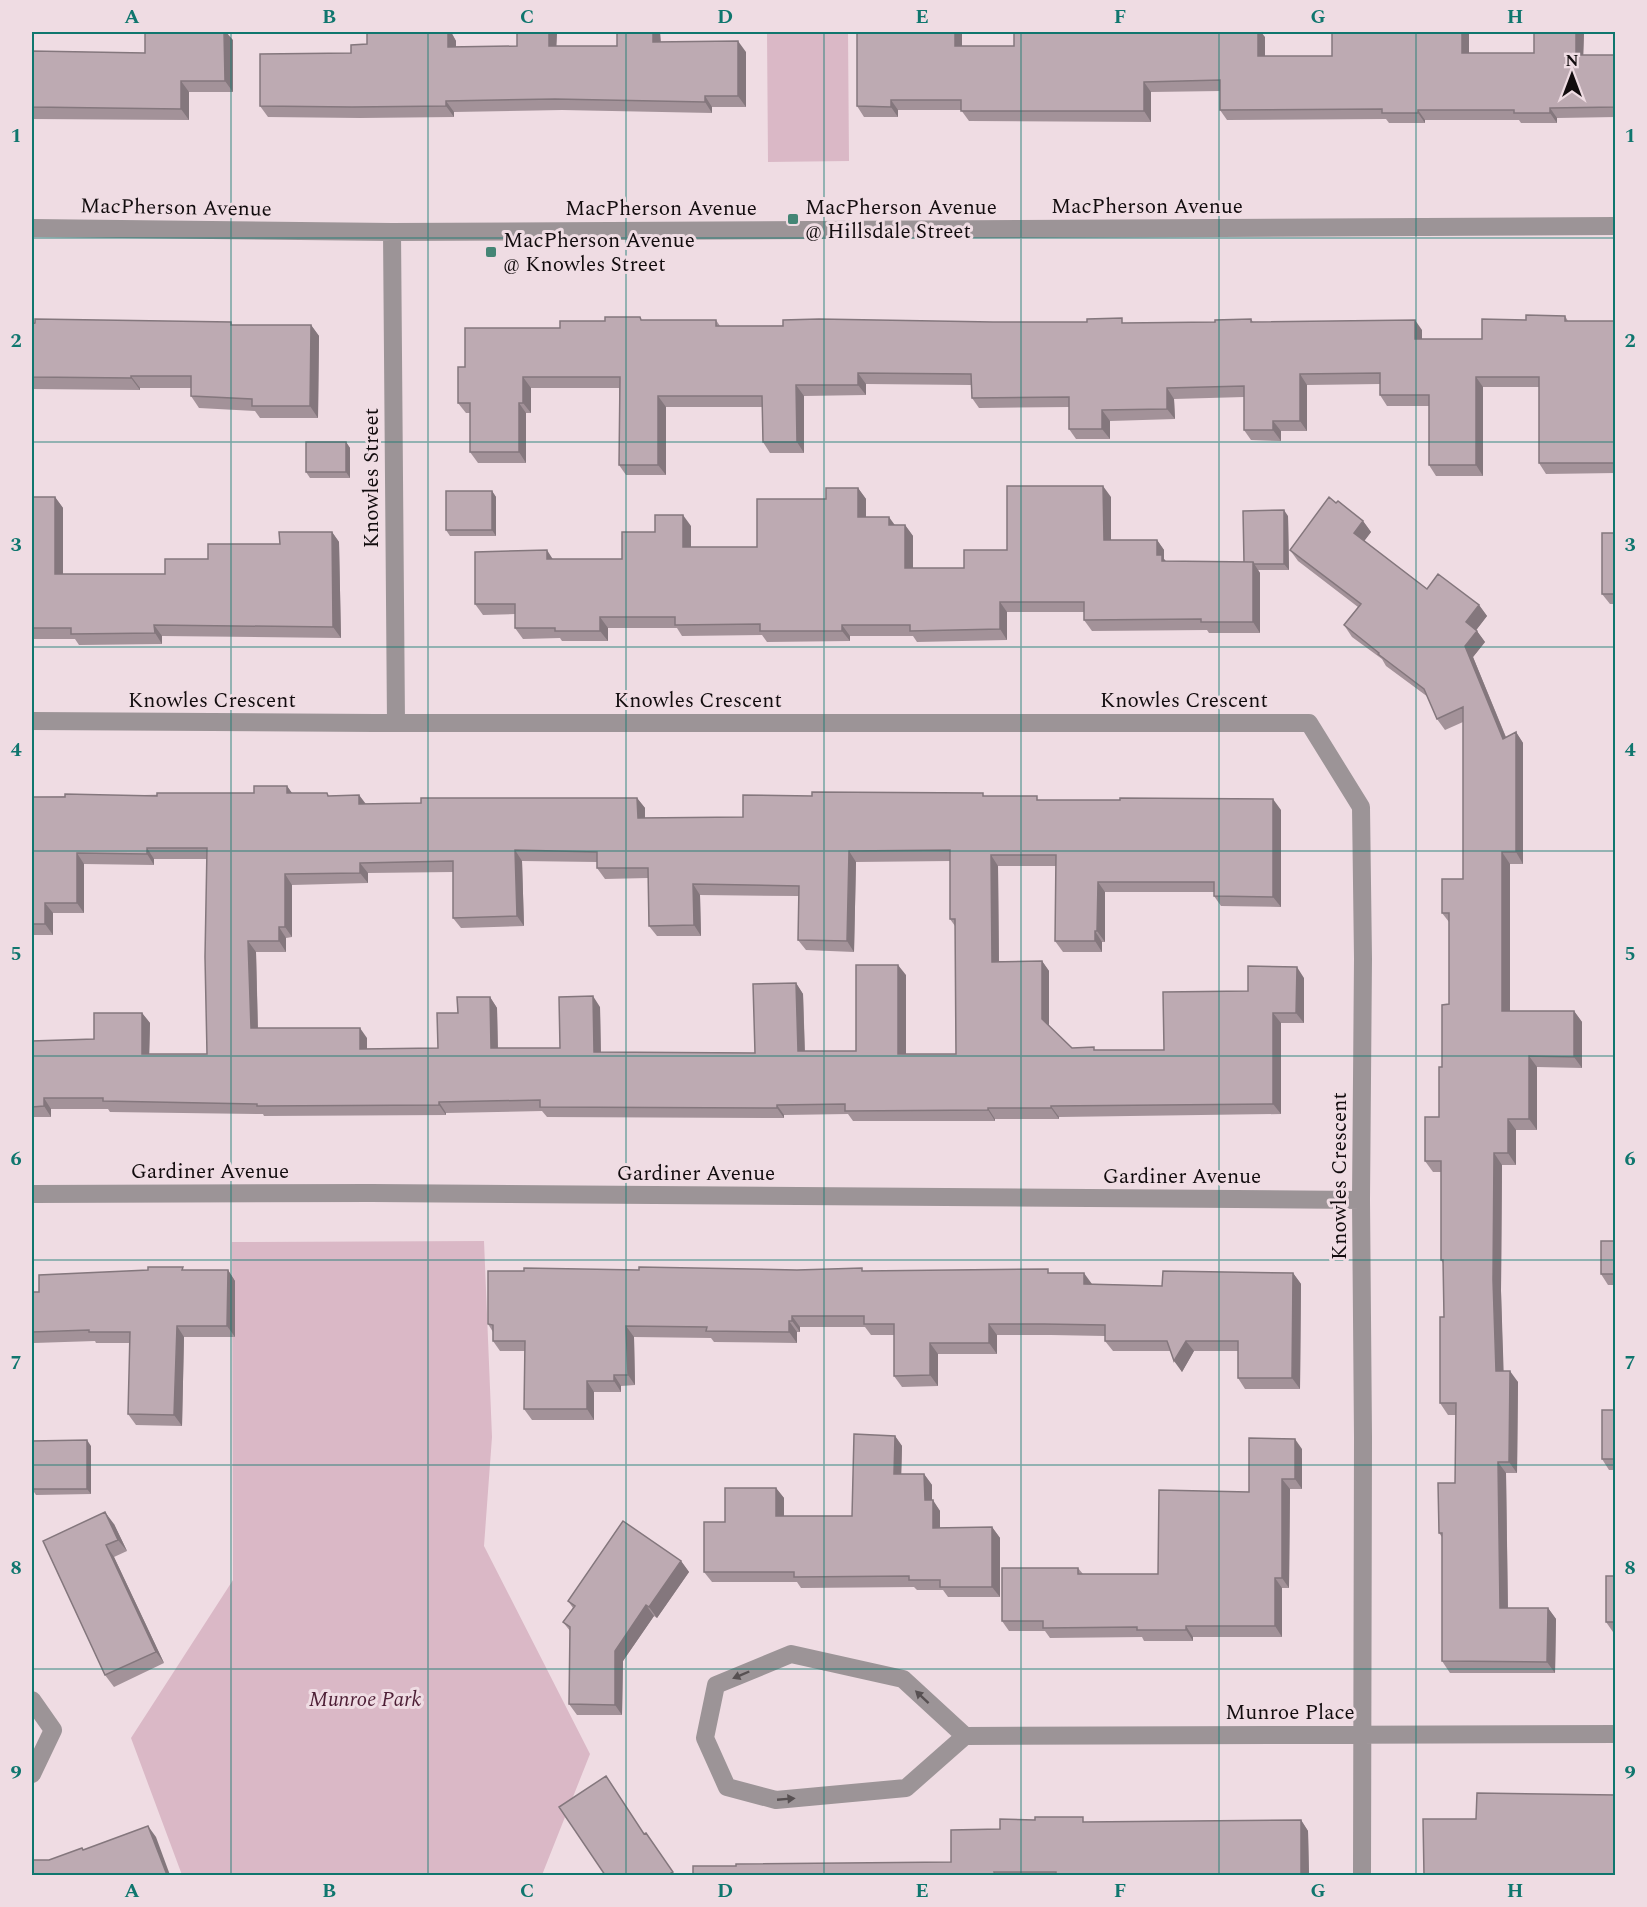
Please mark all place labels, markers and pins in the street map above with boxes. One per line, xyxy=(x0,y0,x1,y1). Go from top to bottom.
place label: MacPherson Avenue @ Hillsdale Street xyxy=(805,192,997,248)
marker: MacPherson Avenue @ Hillsdale Street xyxy=(786,212,800,226)
place label: MacPherson Avenue @ Knowles Street xyxy=(503,225,695,281)
marker: MacPherson Avenue @ Knowles Street xyxy=(484,245,498,259)

